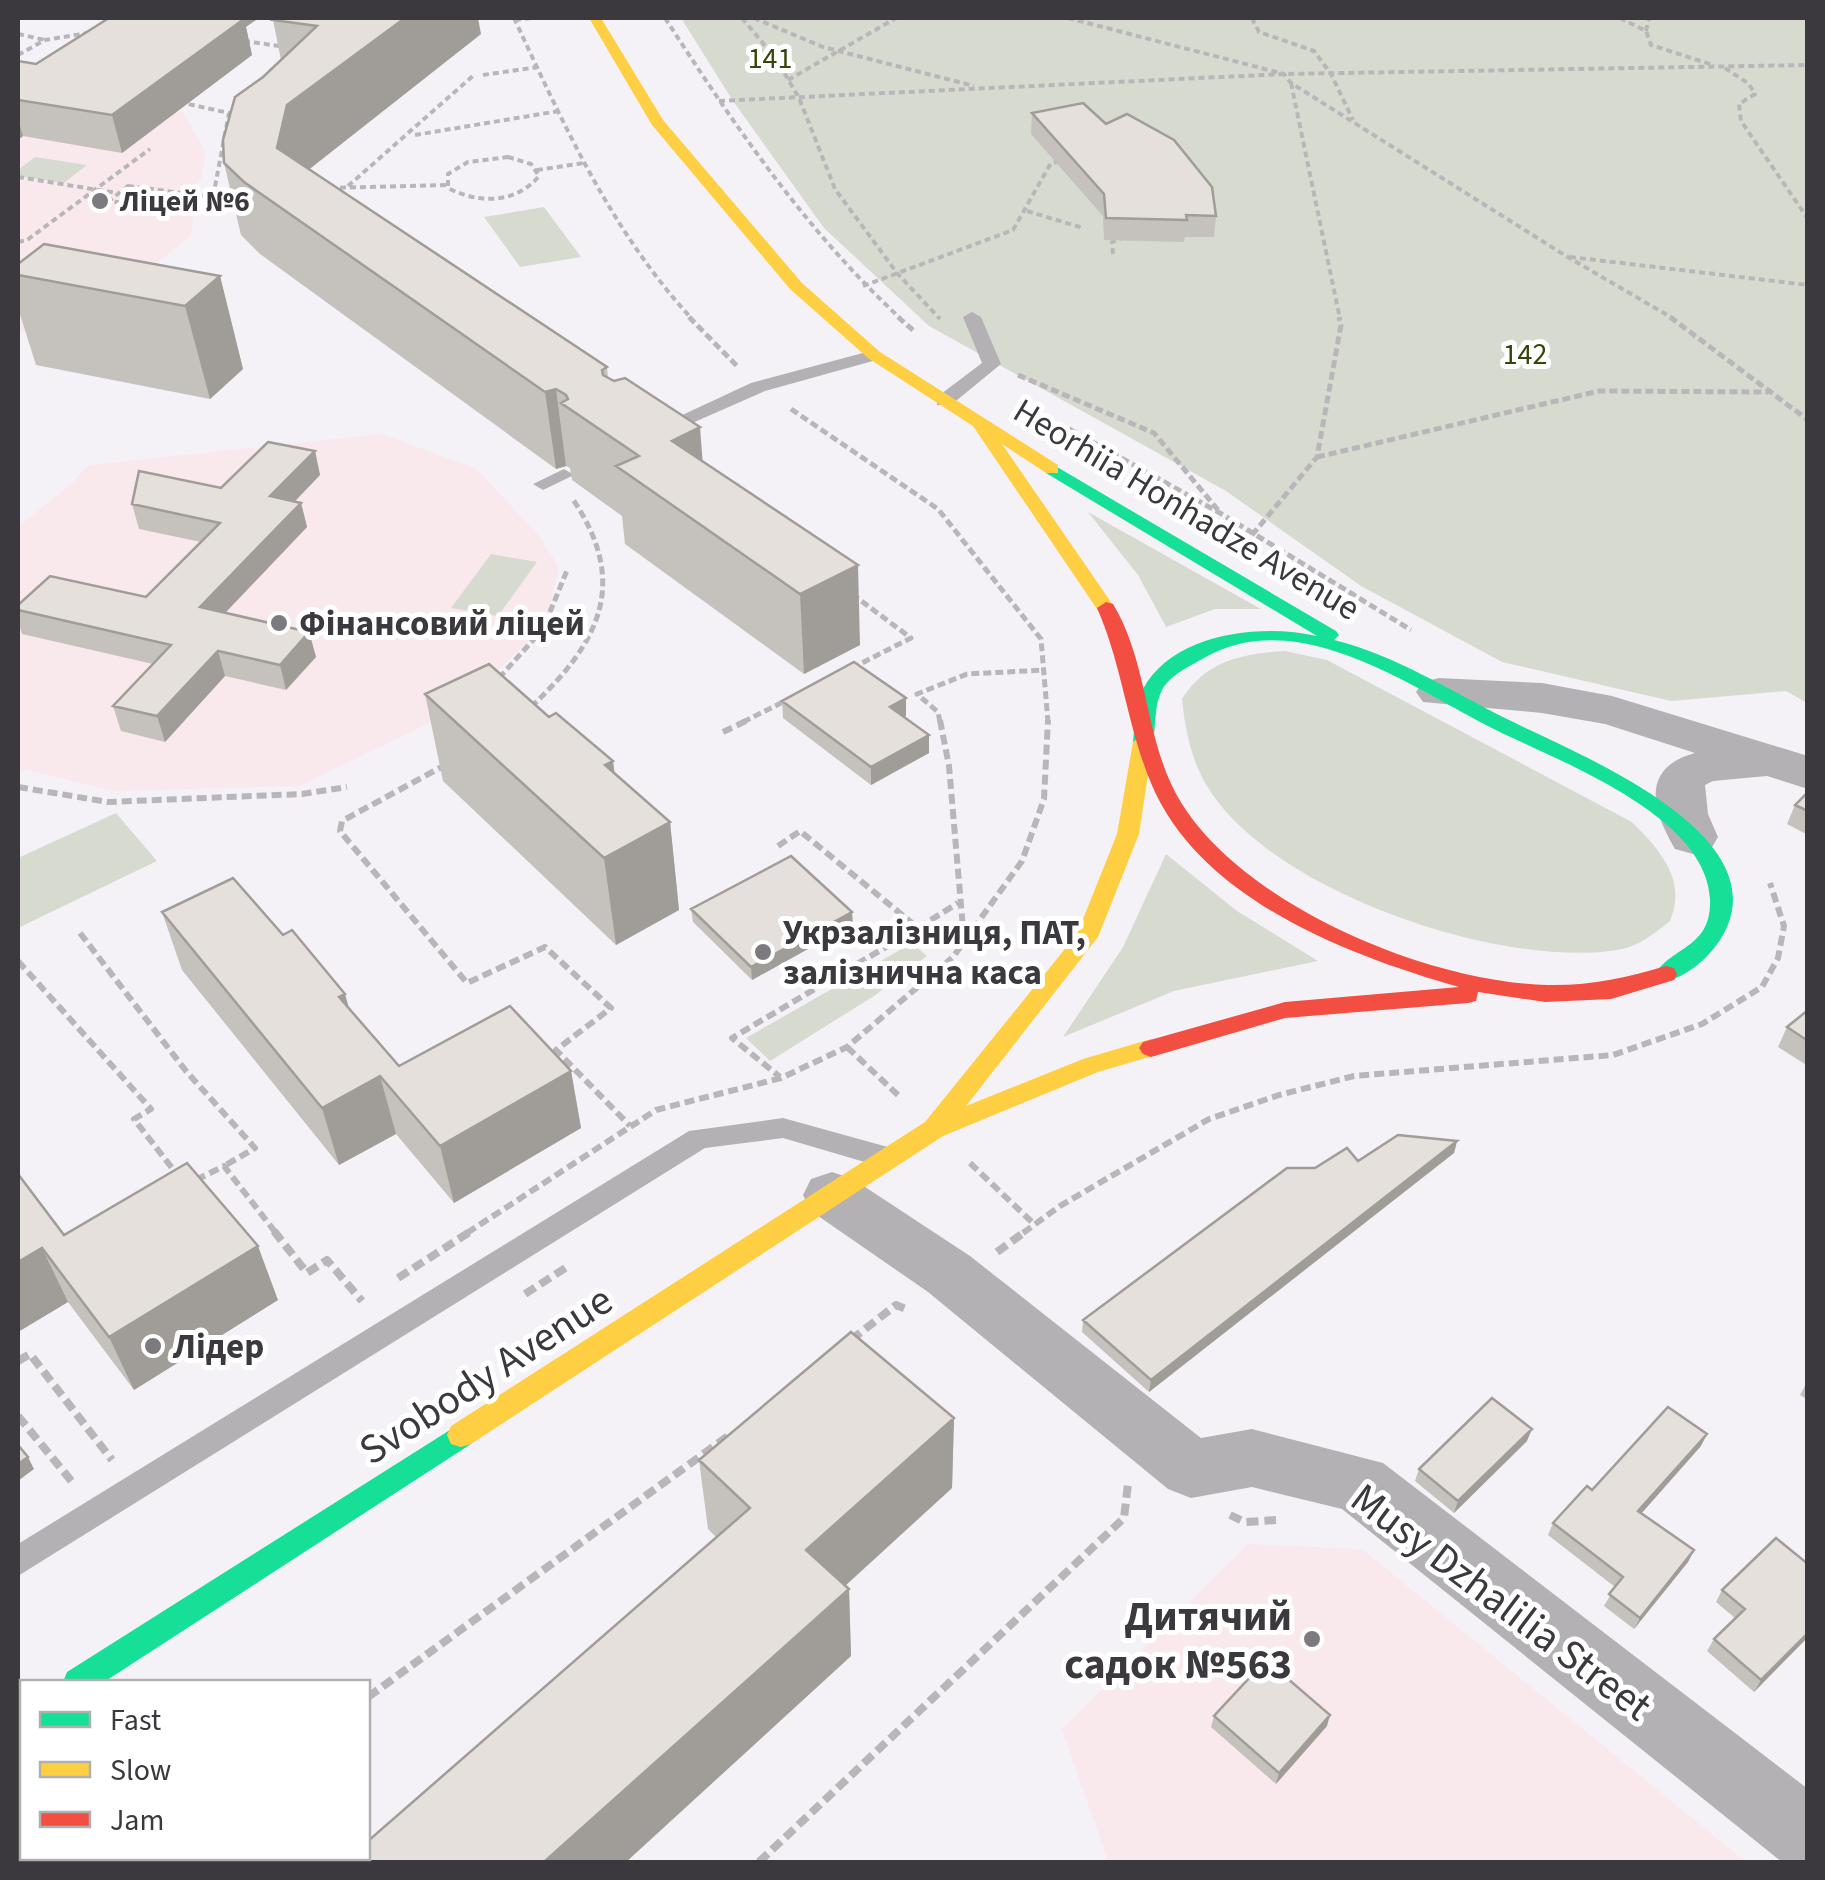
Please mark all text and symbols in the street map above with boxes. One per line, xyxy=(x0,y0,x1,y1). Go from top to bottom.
park label: 141 xyxy=(748,37,792,80)
place label: Ліцей №6 xyxy=(119,180,250,223)
marker: Ліцей №6 xyxy=(89,190,111,212)
park label: 142 xyxy=(1503,333,1547,376)
street label: Heorhiia Honhadze Avenue xyxy=(1004,386,1369,633)
place label: Фінансовий ліцей xyxy=(299,599,585,649)
marker: Фінансовий ліцей xyxy=(268,612,290,634)
place label: Укрзалізниця, ПАТ, залізнична каса xyxy=(783,908,1086,998)
marker: Укрзалізниця, ПАТ, залізнична каса xyxy=(752,941,774,963)
street label: Svobody Avenue xyxy=(348,1271,625,1480)
place label: Лідер xyxy=(172,1322,264,1372)
marker: Лідер xyxy=(142,1335,164,1357)
street label: Musy Dzhalilia Street xyxy=(1338,1469,1664,1736)
place label: Дитячий садок №563 xyxy=(1064,1587,1292,1695)
marker: Дитячий садок №563 xyxy=(1301,1628,1323,1650)
legend xyxy=(20,1680,370,1860)
text: Fast xyxy=(110,1699,161,1742)
text: Slow xyxy=(110,1749,171,1792)
text: Jam xyxy=(110,1799,164,1842)

